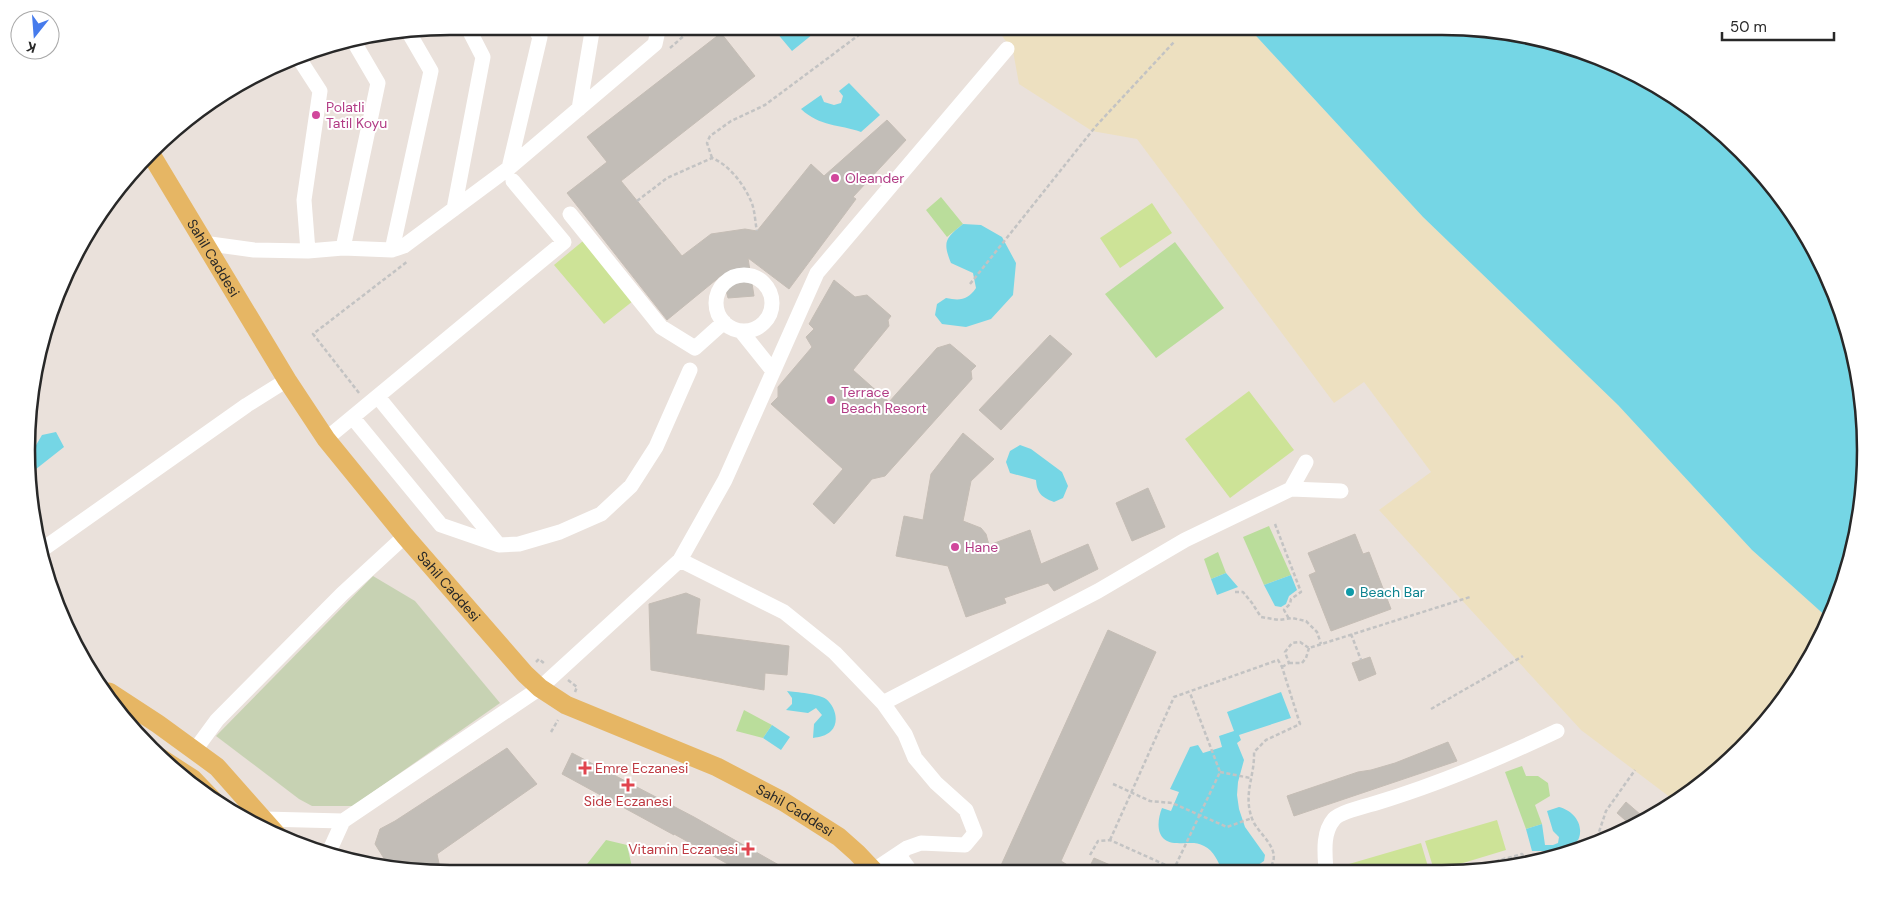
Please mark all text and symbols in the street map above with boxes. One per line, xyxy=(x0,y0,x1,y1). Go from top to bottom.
north arrow xyxy=(10,10,60,60)
scale bar xyxy=(1722,10,1834,42)
text: 50 m xyxy=(1730,17,1767,37)
text: K xyxy=(24,37,38,57)
place label: Polatli Tatil Koyu xyxy=(326,98,387,132)
marker: Polatli Tatil Koyu xyxy=(310,109,322,121)
place label: Oleander xyxy=(845,169,904,187)
marker: Oleander xyxy=(829,172,841,184)
street label: Sahil Caddesi xyxy=(183,216,244,300)
place label: Terrace Beach Resort xyxy=(841,383,927,417)
marker: Terrace Beach Resort xyxy=(825,394,837,406)
place label: Hane xyxy=(965,538,998,556)
marker: Hane xyxy=(949,541,961,553)
street label: Sahil Caddesi xyxy=(413,547,484,625)
place label: Beach Bar xyxy=(1360,583,1425,601)
marker: Beach Bar xyxy=(1344,586,1356,598)
place label: Emre Eczanesi xyxy=(595,759,688,777)
marker: Emre Eczanesi xyxy=(579,762,591,774)
marker: Side Eczanesi xyxy=(622,779,634,791)
street label: Sahil Caddesi xyxy=(753,780,837,840)
place label: Side Eczanesi xyxy=(584,792,672,810)
place label: Vitamin Eczanesi xyxy=(628,840,738,858)
marker: Vitamin Eczanesi xyxy=(742,843,754,855)

